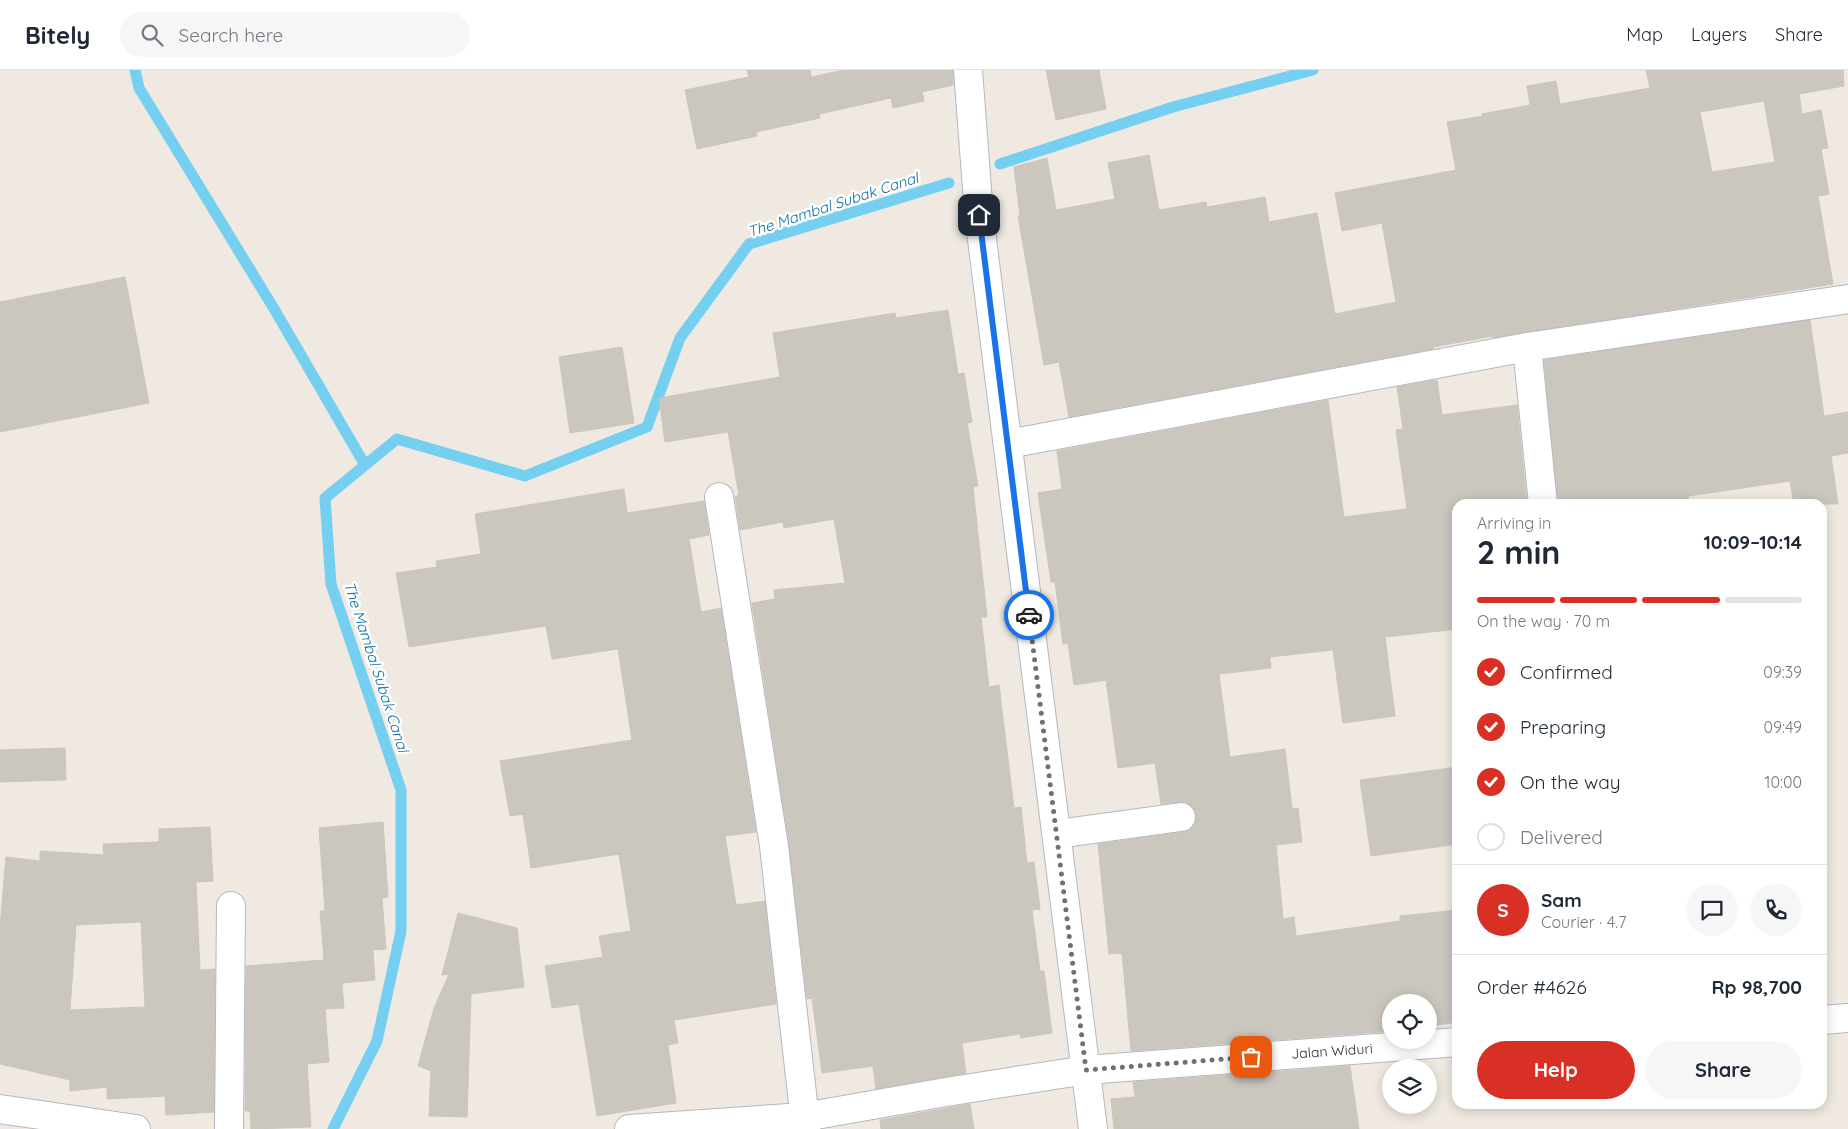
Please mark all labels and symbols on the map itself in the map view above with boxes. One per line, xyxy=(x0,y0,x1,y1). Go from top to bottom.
water label: The Mambal Subak Canal xyxy=(745,167,922,241)
pin xyxy=(958,194,1000,236)
water label: The Mambal Subak Canal xyxy=(340,579,414,756)
courier xyxy=(1004,590,1054,640)
pin xyxy=(1230,1036,1272,1078)
street label: Jalan Widuri xyxy=(1291,1039,1373,1063)

